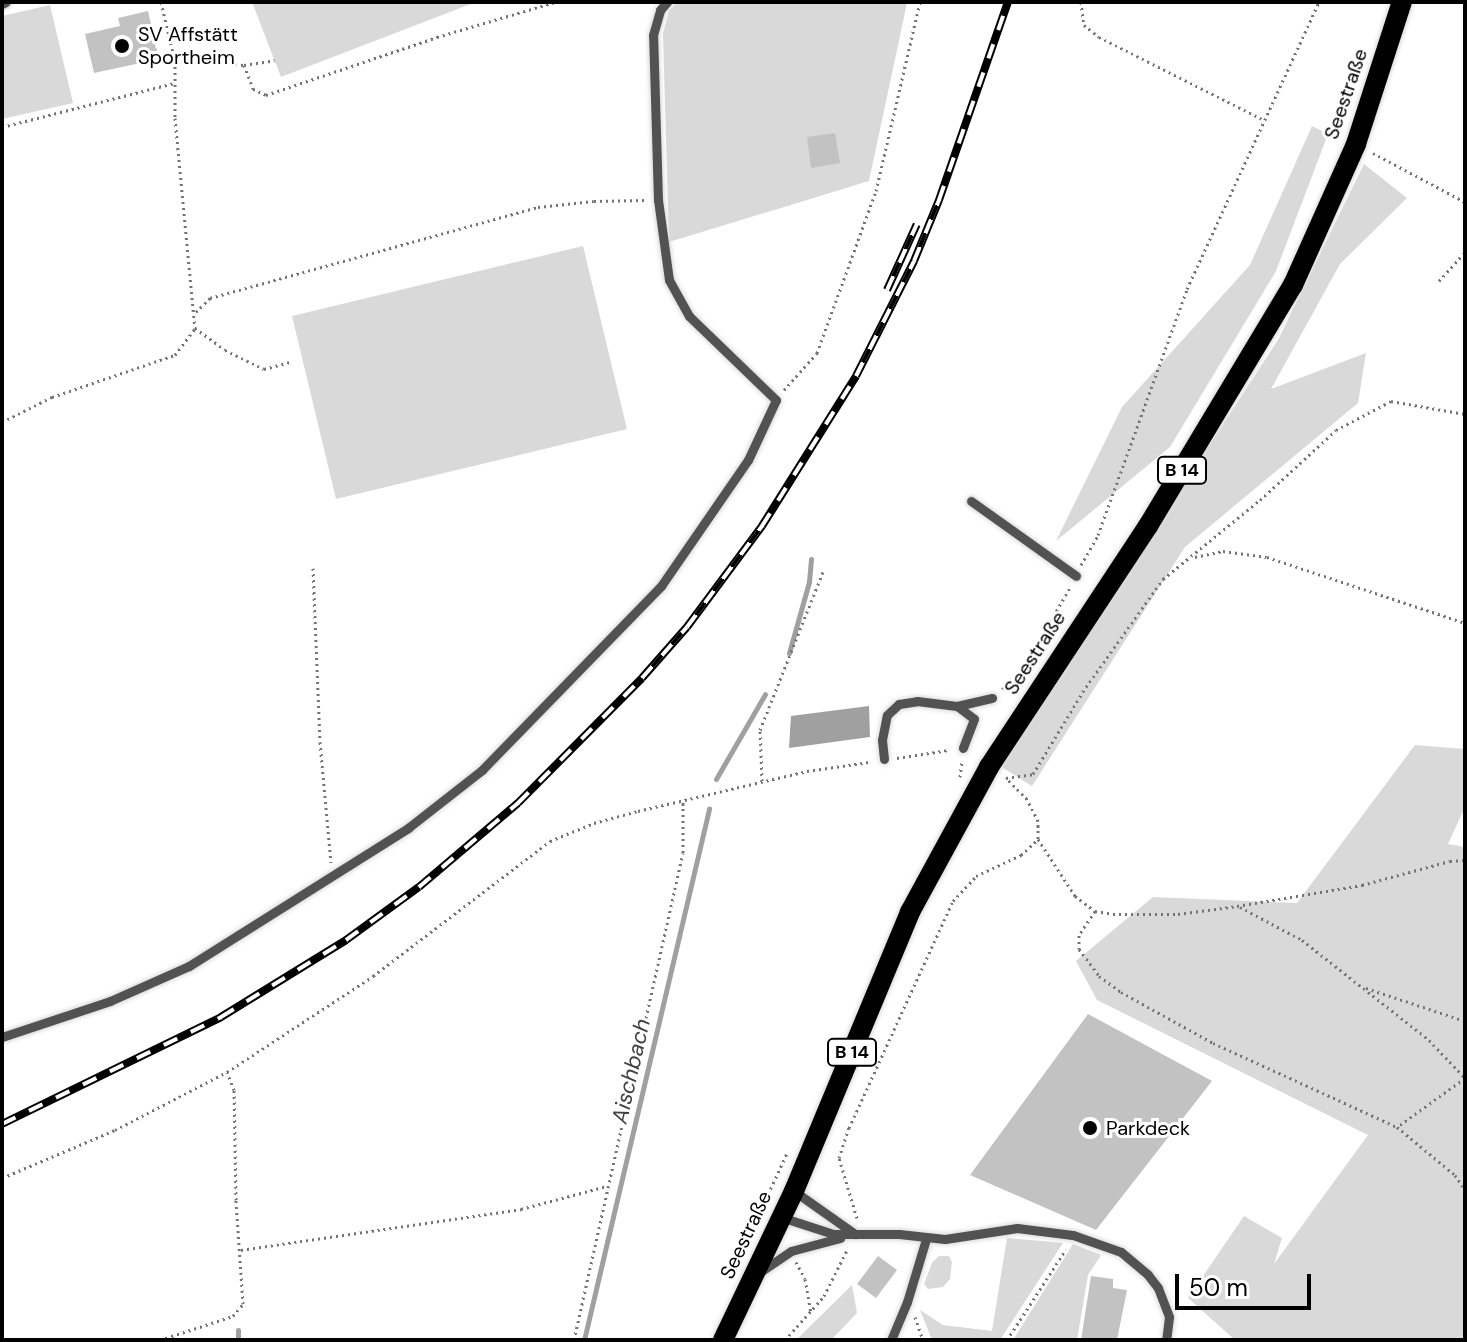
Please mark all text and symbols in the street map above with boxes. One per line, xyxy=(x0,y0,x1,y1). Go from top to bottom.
place label: SV Affstätt Sportheim xyxy=(138,22,238,69)
marker: SV Affstätt Sportheim xyxy=(113,37,131,55)
street label: Seestraße xyxy=(1319,45,1373,143)
road number: B 14 xyxy=(1156,456,1208,484)
street label: Seestraße xyxy=(999,607,1071,699)
water label: Aischbach xyxy=(606,1016,656,1126)
road number: B 14 xyxy=(826,1038,878,1066)
place label: Parkdeck xyxy=(1106,1116,1190,1140)
marker: Parkdeck xyxy=(1081,1119,1099,1137)
street label: Seestraße xyxy=(715,1187,777,1283)
scale bar xyxy=(1179,1258,1315,1308)
text: 50 m xyxy=(1189,1272,1248,1303)

